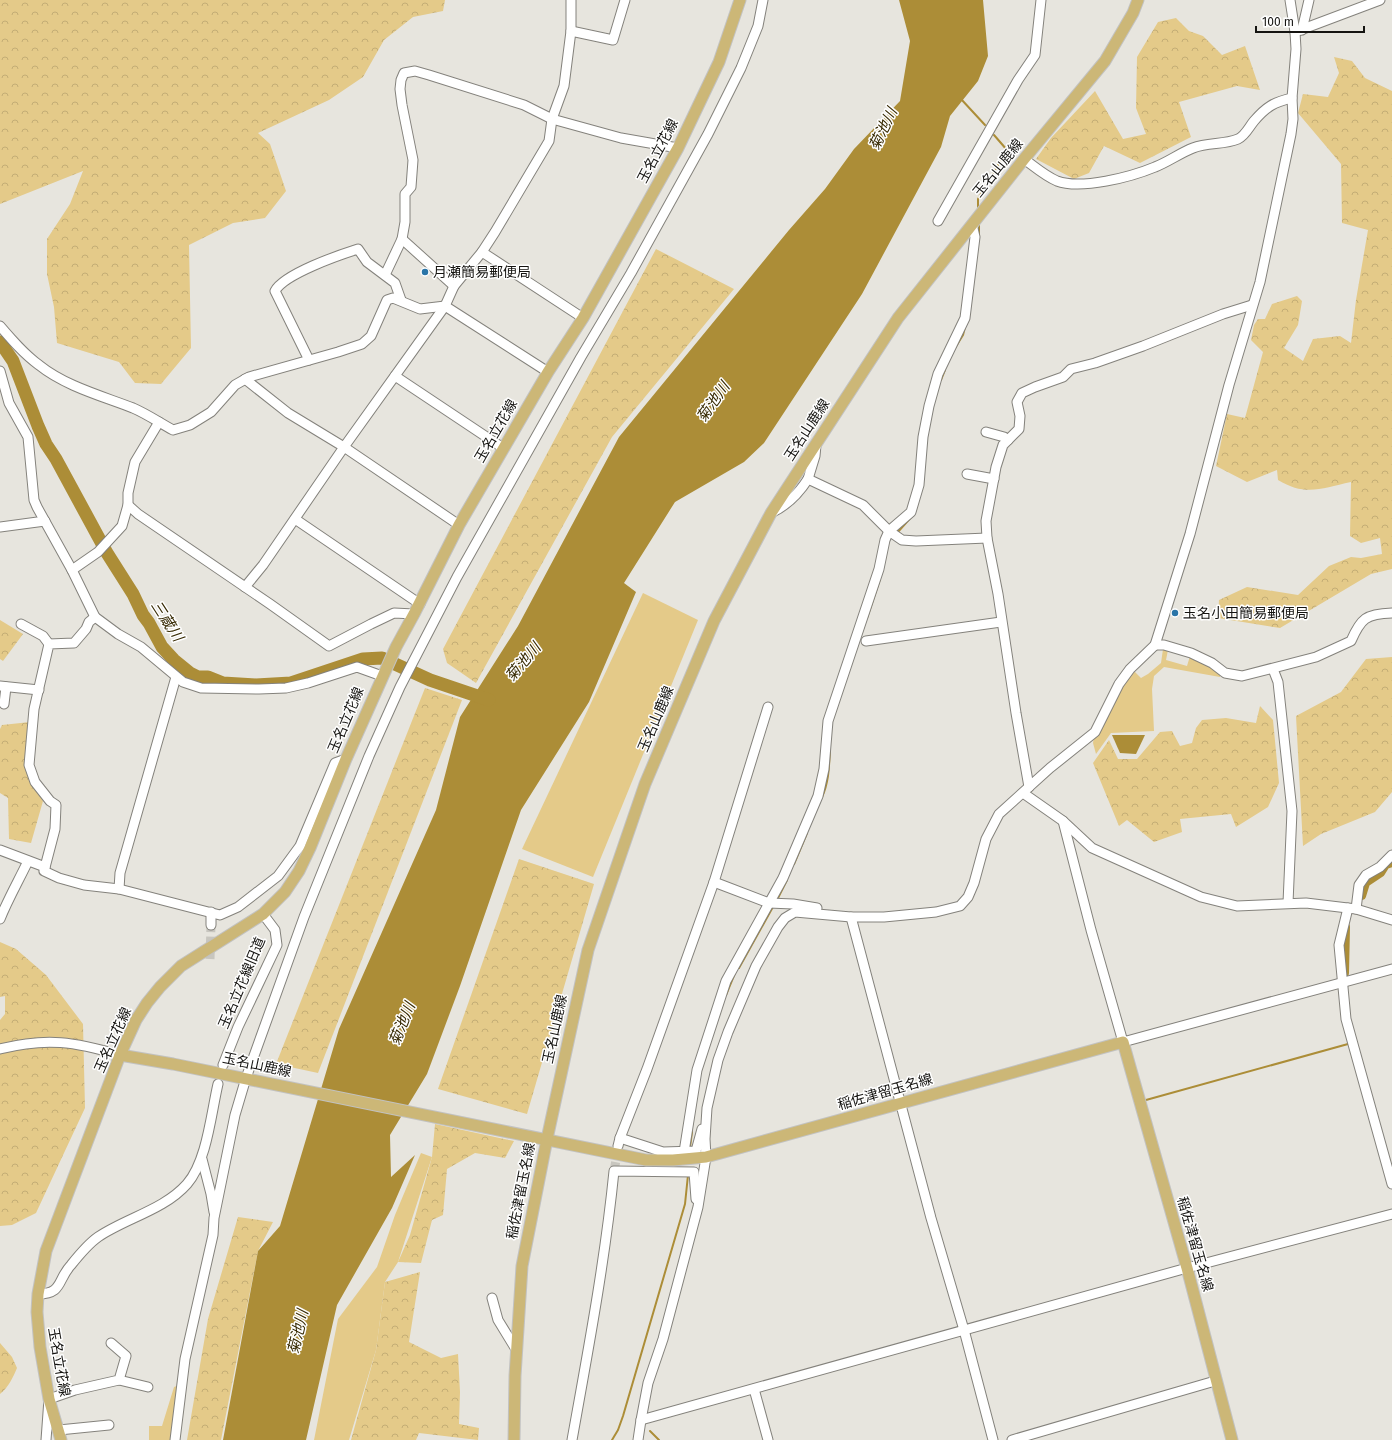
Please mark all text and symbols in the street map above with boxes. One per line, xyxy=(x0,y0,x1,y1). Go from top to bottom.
scale bar xyxy=(1256,8,1364,34)
text: 100 m xyxy=(1262,15,1294,29)
water label: 菊池川 xyxy=(865,103,902,153)
street label: 玉名立花線 xyxy=(634,116,682,186)
street label: 玉名山鹿線 xyxy=(969,135,1027,201)
place label: 月瀬簡易郵便局 xyxy=(433,264,531,281)
marker: 月瀬簡易郵便局 xyxy=(420,267,430,277)
water label: 菊池川 xyxy=(693,377,734,426)
street label: 玉名立花線 xyxy=(471,396,521,466)
street label: 玉名山鹿線 xyxy=(781,396,833,464)
water label: 三蔵川 xyxy=(147,597,188,646)
place label: 玉名小田簡易郵便局 xyxy=(1183,605,1309,622)
marker: 玉名小田簡易郵便局 xyxy=(1170,608,1180,618)
water label: 菊池川 xyxy=(502,637,546,685)
street label: 玉名山鹿線 xyxy=(635,683,677,755)
street label: 玉名立花線 xyxy=(325,684,367,756)
street label: 玉名立花線旧道 xyxy=(215,935,269,1031)
street label: 玉名山鹿線 xyxy=(539,993,571,1065)
water label: 菊池川 xyxy=(385,998,420,1048)
street label: 玉名立花線 xyxy=(91,1005,135,1075)
street label: 玉名山鹿線 xyxy=(221,1049,293,1081)
street label: 稲佐津留玉名線 xyxy=(836,1070,934,1114)
street label: 稲佐津留玉名線 xyxy=(503,1141,539,1241)
street label: 稲佐津留玉名線 xyxy=(1173,1195,1217,1293)
water label: 菊池川 xyxy=(284,1306,312,1356)
street label: 玉名立花線 xyxy=(45,1326,73,1398)

